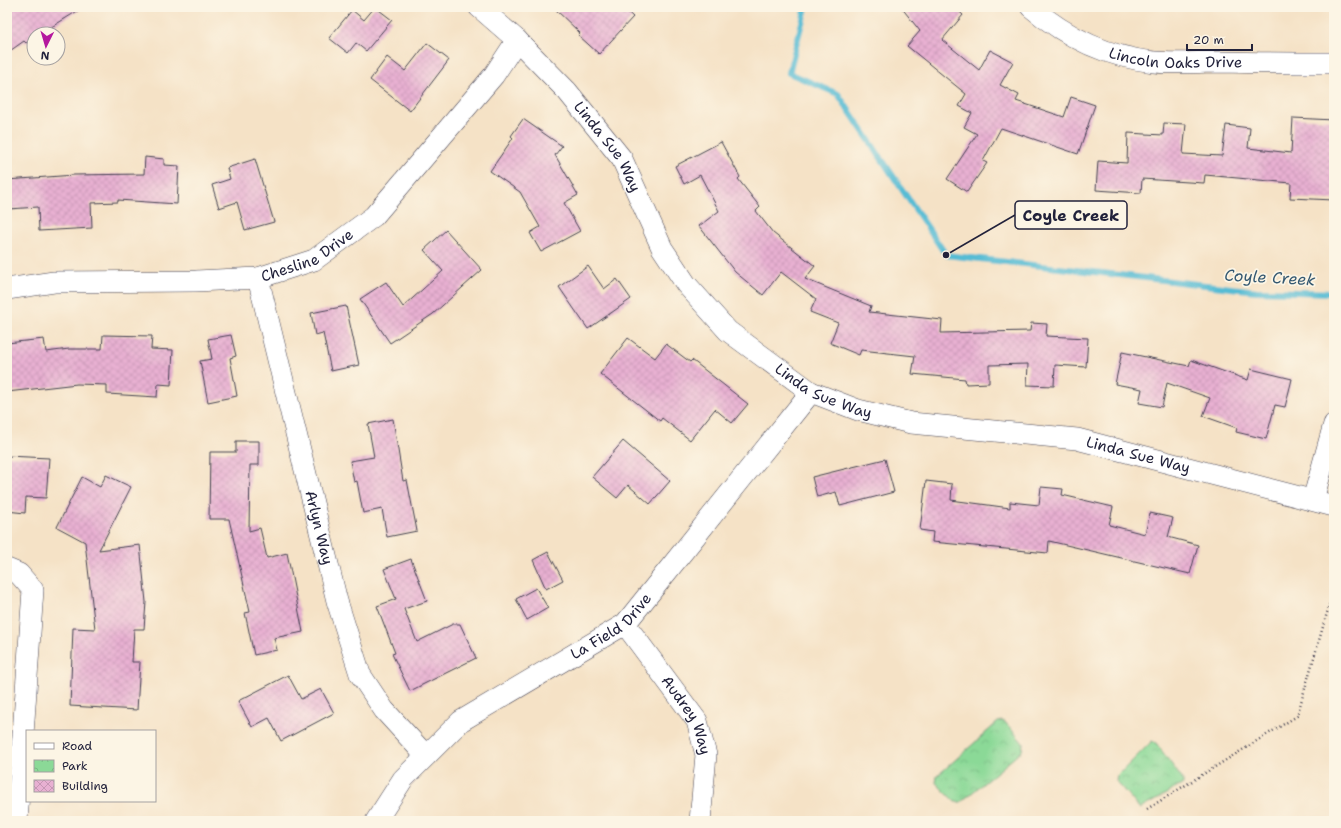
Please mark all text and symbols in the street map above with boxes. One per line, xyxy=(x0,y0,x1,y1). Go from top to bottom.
north arrow xyxy=(26,26,66,66)
scale bar xyxy=(1187,26,1252,52)
text: 20 m xyxy=(1193,32,1224,48)
street label: Lincoln Oaks Drive xyxy=(1106,43,1242,73)
text: N xyxy=(40,48,50,63)
street label: Linda Sue Way xyxy=(569,97,646,195)
callout: Coyle Creek xyxy=(1015,201,1127,229)
text: Coyle Creek xyxy=(1023,205,1119,226)
street label: Chesline Drive xyxy=(258,224,357,286)
water label: Coyle Creek xyxy=(1224,265,1316,290)
street label: Linda Sue Way xyxy=(771,359,874,423)
street label: Linda Sue Way xyxy=(1084,432,1192,478)
street label: Arlyn Way xyxy=(300,488,338,567)
street label: La Field Drive xyxy=(567,589,656,664)
street label: Audrey Way xyxy=(657,672,716,757)
legend xyxy=(26,730,156,802)
text: Road xyxy=(62,738,93,754)
text: Park xyxy=(62,758,88,774)
text: Building xyxy=(62,778,108,794)

